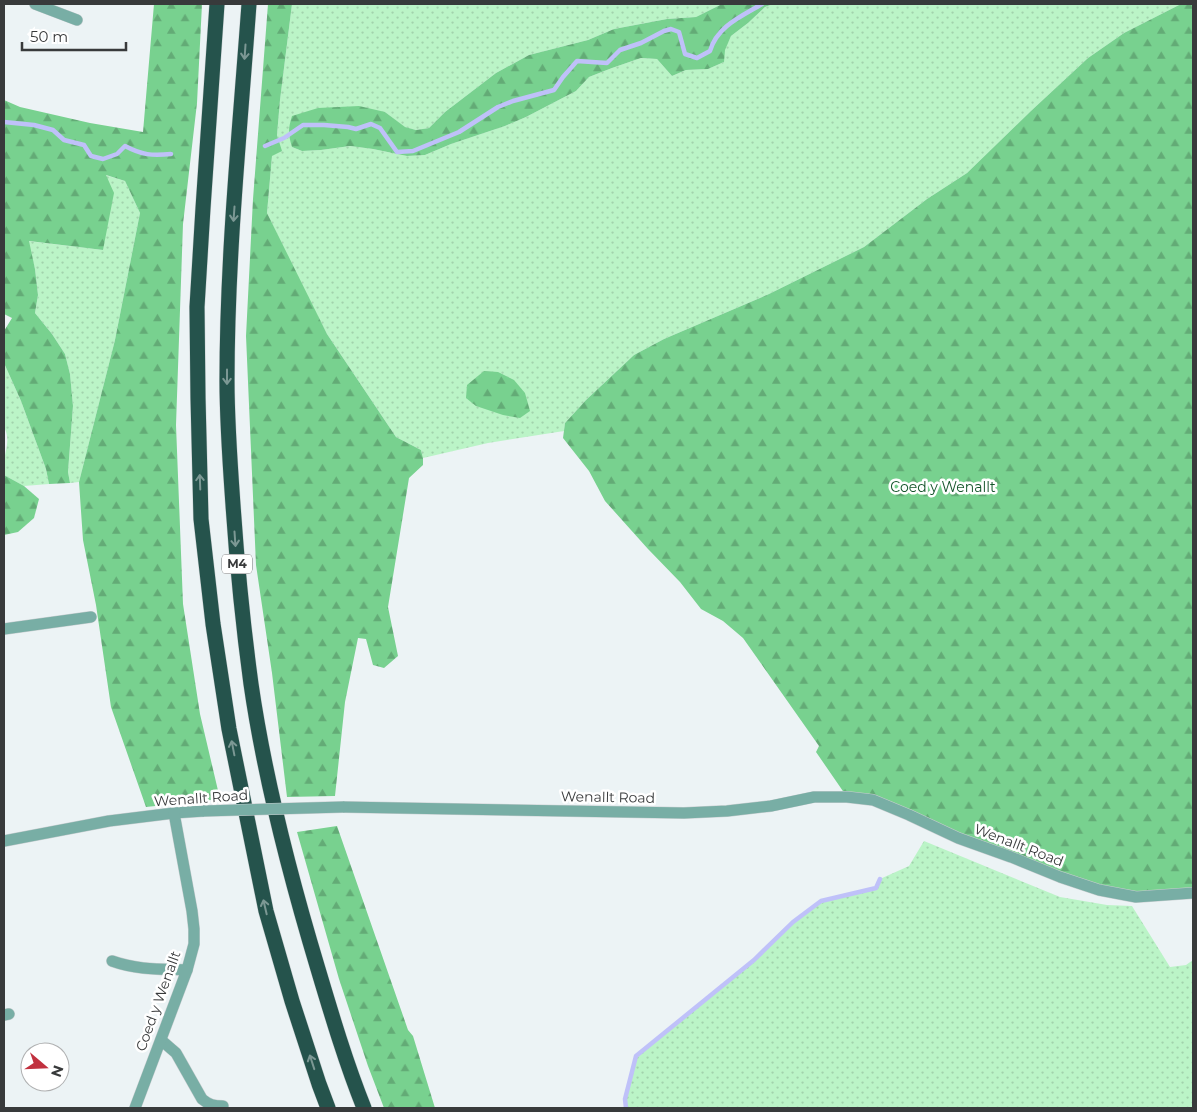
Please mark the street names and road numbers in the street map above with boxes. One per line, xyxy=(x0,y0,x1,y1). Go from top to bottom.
road number: M4 xyxy=(222,554,252,574)
street label: Wenallt Road xyxy=(153,786,249,810)
street label: Wenallt Road xyxy=(561,787,655,807)
street label: Wenallt Road xyxy=(972,820,1066,870)
street label: Coed y Wenallt xyxy=(132,948,185,1054)

